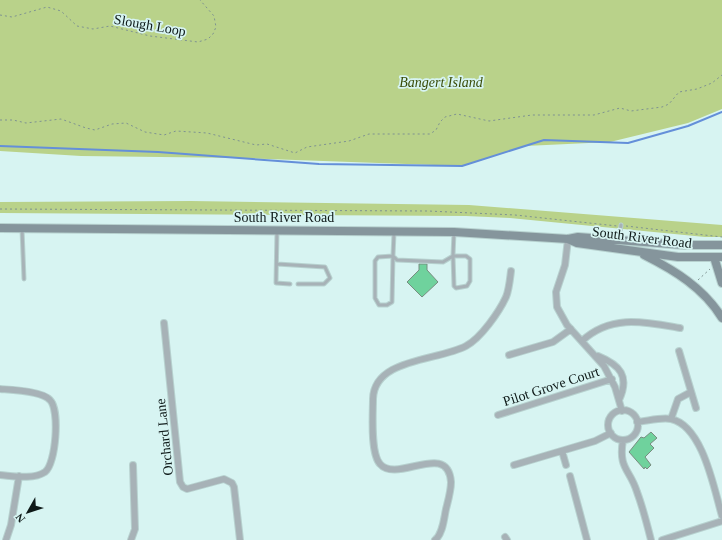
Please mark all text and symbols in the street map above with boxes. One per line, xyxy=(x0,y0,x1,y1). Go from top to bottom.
street label: Slough Loop xyxy=(113,12,187,39)
park label: Bangert Island xyxy=(399,75,484,90)
street label: South River Road xyxy=(234,210,334,225)
street label: South River Road xyxy=(591,224,693,251)
street label: Pilot Grove Court xyxy=(501,364,601,409)
street label: Orchard Lane xyxy=(153,398,176,476)
north arrow xyxy=(8,492,48,532)
text: N xyxy=(13,511,27,525)

